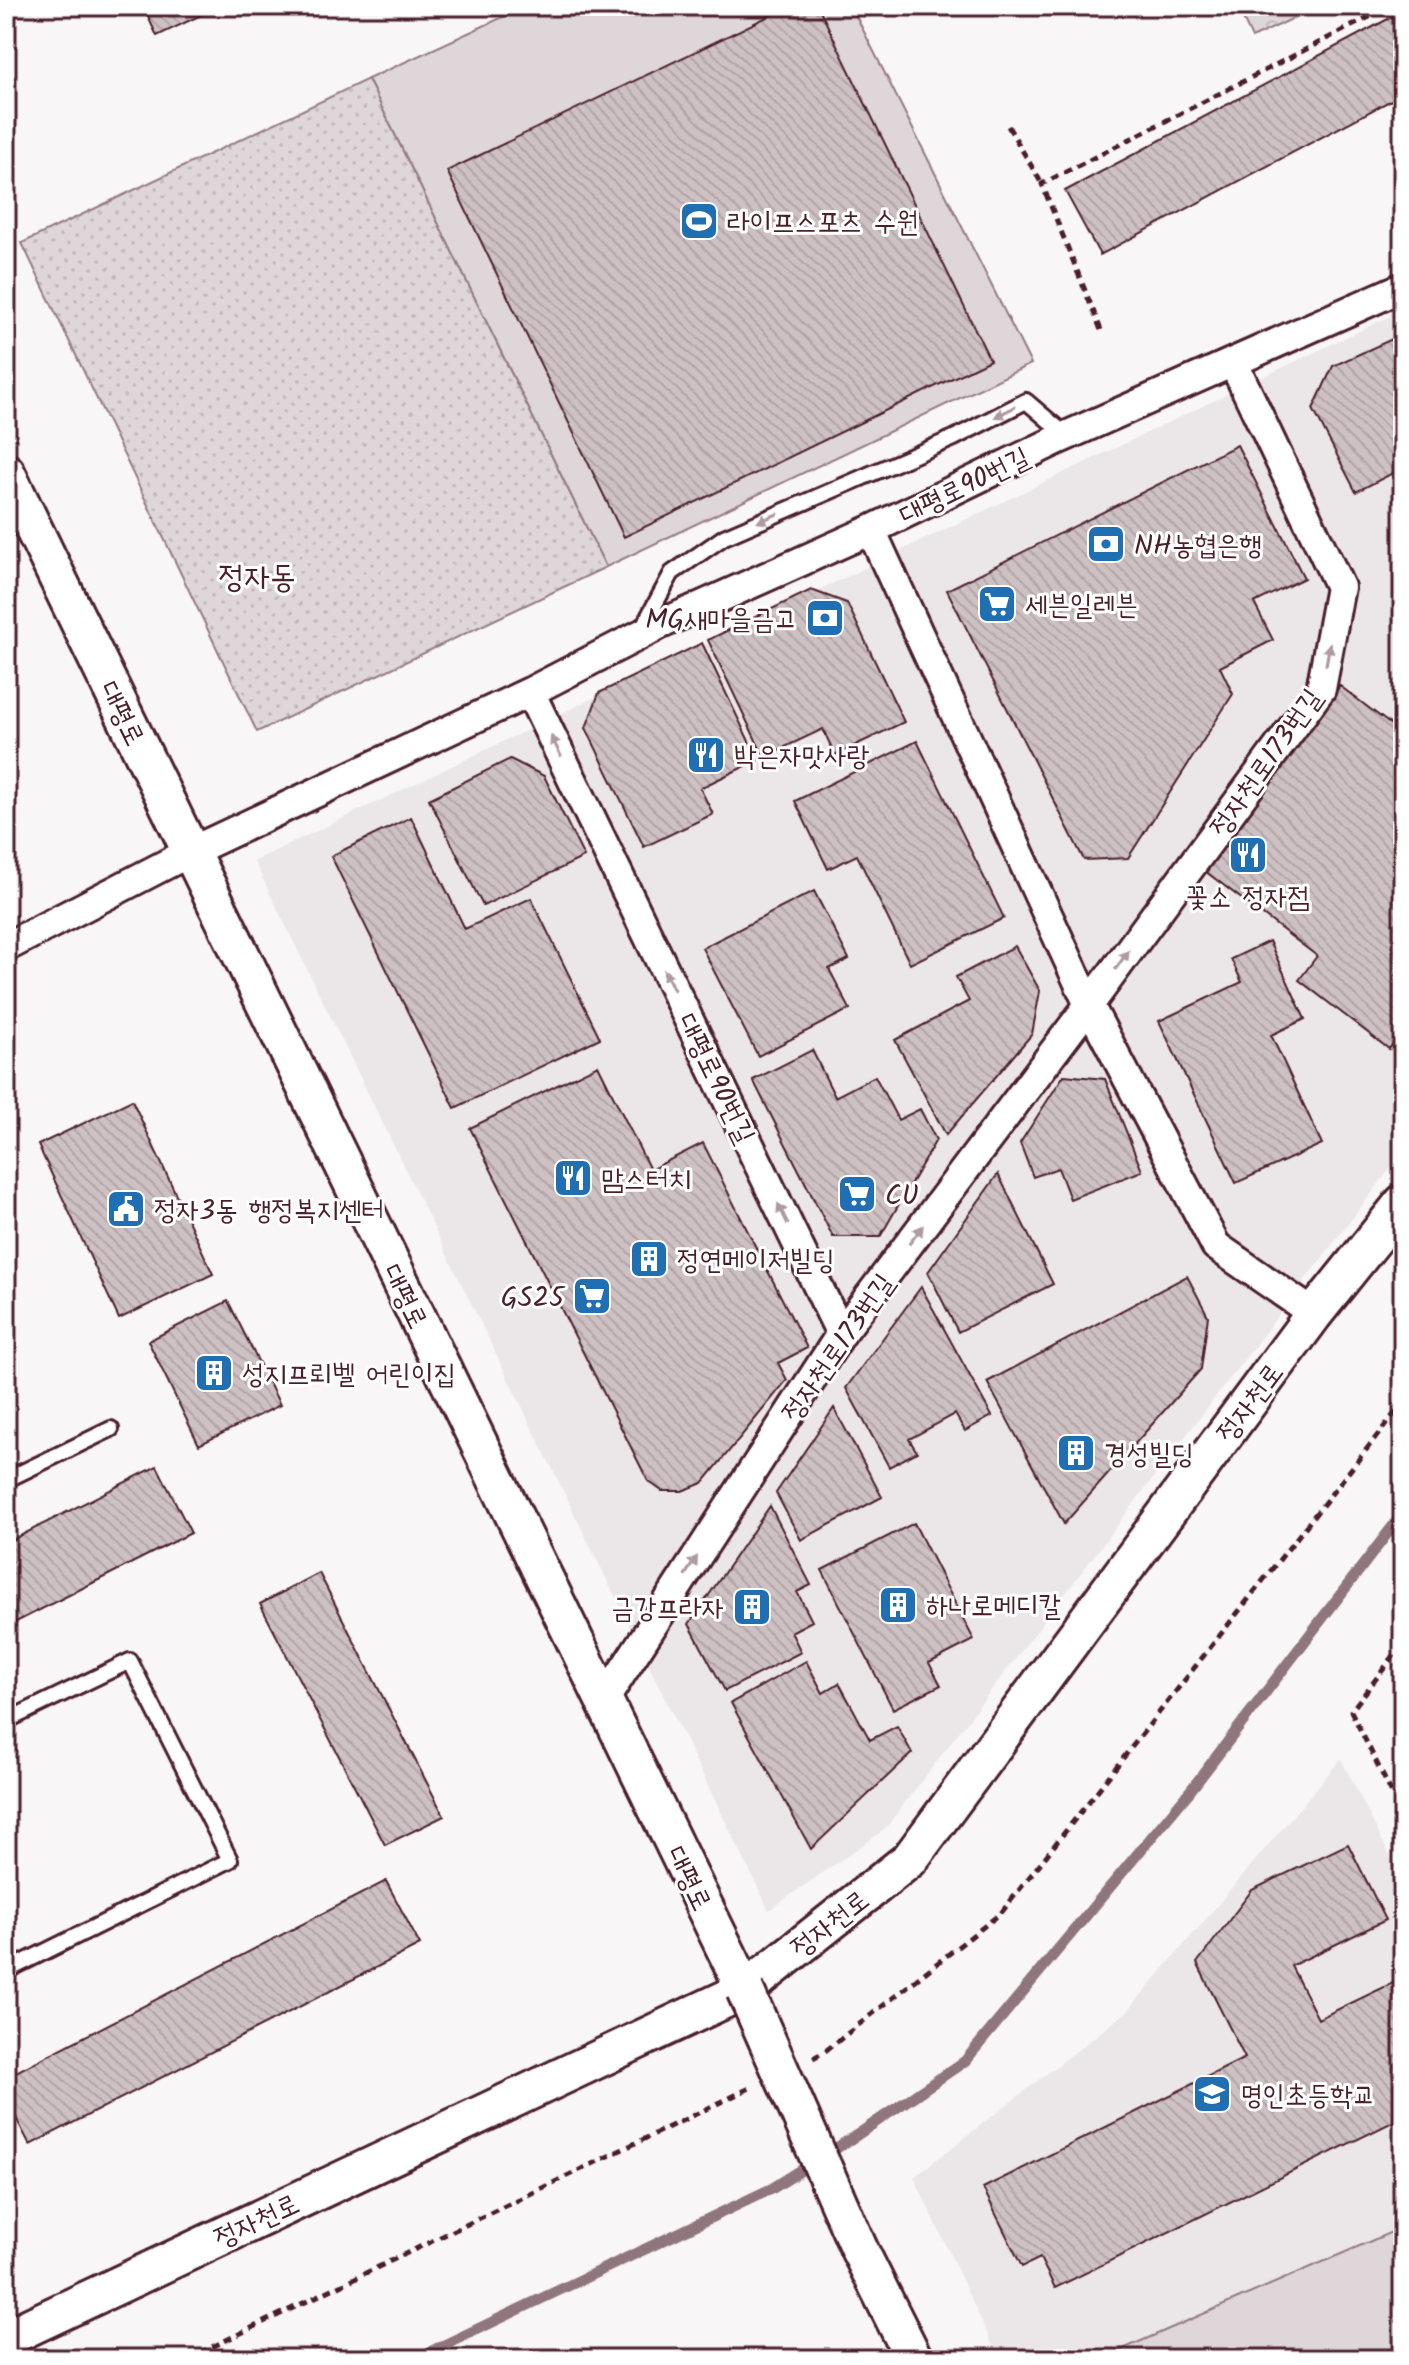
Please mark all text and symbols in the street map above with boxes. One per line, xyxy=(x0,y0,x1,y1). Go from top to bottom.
sports icon: 라이프스포츠 수원 xyxy=(678,200,720,242)
place label: 라이프스포츠 수원 xyxy=(727,201,918,246)
one-way arrow xyxy=(993,405,1016,418)
street label: 대평로90번길 xyxy=(892,436,1038,538)
one-way arrow xyxy=(756,512,780,525)
bank icon: NH농협은행 xyxy=(1085,523,1127,565)
place label: NH농협은행 xyxy=(1134,524,1262,569)
district label: 정자동 xyxy=(218,553,296,604)
supermarket icon: 세븐일레븐 xyxy=(976,583,1018,625)
place label: 세븐일레븐 xyxy=(1025,584,1138,629)
bank icon: MG새마을금고 xyxy=(804,597,846,639)
place label: MG새마을금고 xyxy=(645,598,797,643)
one-way arrow xyxy=(1322,641,1334,666)
street label: 대평로 xyxy=(86,674,156,754)
street label: 정자천로173번길 xyxy=(1199,680,1335,847)
one-way arrow xyxy=(549,734,563,757)
restaurant icon: 박은자맛사랑 xyxy=(685,734,727,776)
place label: 박은자맛사랑 xyxy=(734,735,870,780)
restaurant icon: 꽃소 정자점 xyxy=(1227,834,1269,876)
place label: 꽃소 정자점 xyxy=(1186,876,1310,921)
one-way arrow xyxy=(1114,950,1130,970)
one-way arrow xyxy=(662,968,676,991)
street label: 대평로90번길 xyxy=(664,1006,766,1152)
restaurant icon: 맘스터치 xyxy=(552,1157,594,1199)
place label: 맘스터치 xyxy=(601,1158,691,1203)
supermarket icon: CU xyxy=(836,1173,878,1215)
place label: CU xyxy=(885,1174,919,1219)
public building icon: 정자3동 행정복지센터 xyxy=(105,1188,147,1230)
place label: 정자3동 행정복지센터 xyxy=(154,1189,384,1234)
one-way arrow xyxy=(776,1202,790,1225)
one-way arrow xyxy=(907,1225,923,1245)
building icon: 정연메이저빌딩 xyxy=(628,1238,670,1280)
place label: 정연메이저빌딩 xyxy=(677,1239,835,1284)
street label: 대평로 xyxy=(369,1257,439,1337)
street label: 정자천로173번길 xyxy=(771,1265,907,1432)
supermarket icon: GS25 xyxy=(571,1275,613,1317)
place label: GS25 xyxy=(501,1276,566,1321)
building icon: 성지프뢰벨 어린이집 xyxy=(193,1352,235,1394)
place label: 성지프뢰벨 어린이집 xyxy=(242,1353,456,1398)
street label: 정자천로 xyxy=(1206,1354,1296,1453)
building icon: 경성빌딩 xyxy=(1055,1432,1097,1474)
place label: 경성빌딩 xyxy=(1104,1433,1194,1478)
one-way arrow xyxy=(684,1555,698,1577)
building icon: 하나로메디칼 xyxy=(877,1584,919,1626)
place label: 하나로메디칼 xyxy=(926,1585,1061,1630)
building icon: 금강프라자 xyxy=(731,1586,773,1628)
place label: 금강프라자 xyxy=(611,1587,724,1632)
street label: 대평로 xyxy=(653,1839,723,1919)
street label: 정자천로 xyxy=(781,1879,880,1970)
school or university icon: 명인초등학교 xyxy=(1191,2073,1233,2115)
place label: 명인초등학교 xyxy=(1240,2074,1375,2119)
street label: 정자천로 xyxy=(207,2183,307,2262)

